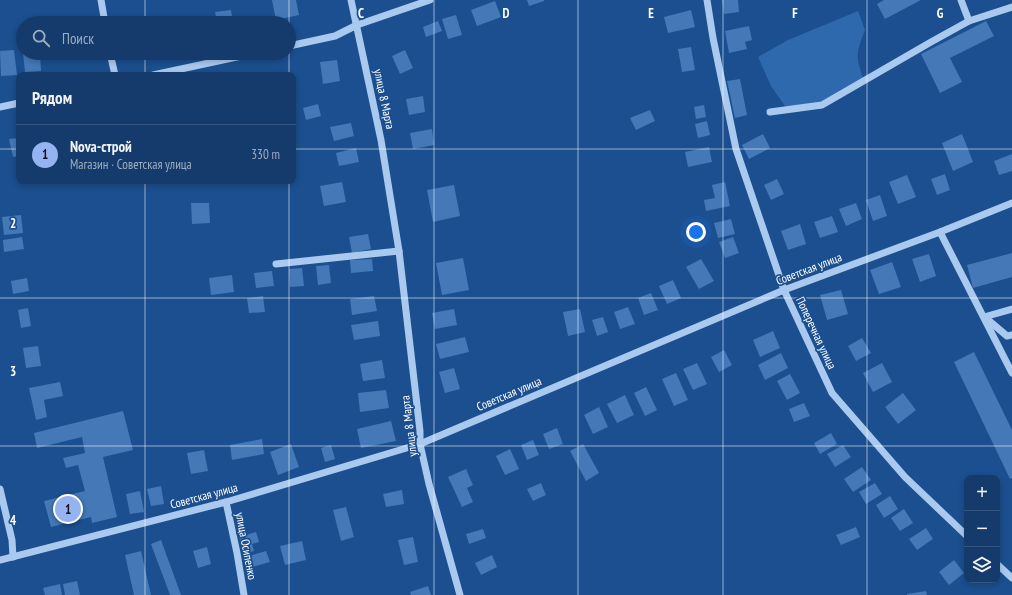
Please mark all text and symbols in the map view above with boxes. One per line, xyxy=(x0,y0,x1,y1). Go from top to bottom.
text: C xyxy=(358,5,364,22)
text: D xyxy=(503,5,510,22)
text: E xyxy=(648,5,654,22)
text: F xyxy=(792,5,798,22)
text: G xyxy=(937,5,944,22)
search box xyxy=(16,16,296,60)
icon: search xyxy=(30,27,52,49)
text: Поиск xyxy=(62,29,94,48)
street label: улица 8 Марта xyxy=(371,67,398,131)
text: Рядом xyxy=(32,87,72,109)
text: Nova-строй xyxy=(70,137,132,156)
text: 1 xyxy=(42,146,48,163)
text: 330 m xyxy=(251,146,280,163)
text: Магазин · Советская улица xyxy=(70,156,192,173)
text: 2 xyxy=(10,215,16,232)
your location xyxy=(686,222,706,242)
street label: Советская улица xyxy=(774,249,844,288)
street label: Поперечная улица xyxy=(793,294,840,372)
text: 3 xyxy=(10,363,16,380)
street label: Советская улица xyxy=(474,373,544,414)
street label: улица 8 Марта xyxy=(397,395,420,457)
map controls xyxy=(964,475,1000,583)
button: + xyxy=(964,475,1000,511)
street label: Советская улица xyxy=(168,479,239,512)
pin: 1 xyxy=(55,494,81,524)
street label: улица Осипенко xyxy=(233,511,260,581)
button: − xyxy=(964,511,1000,547)
text: 4 xyxy=(10,512,17,529)
button: layers xyxy=(964,547,1000,583)

